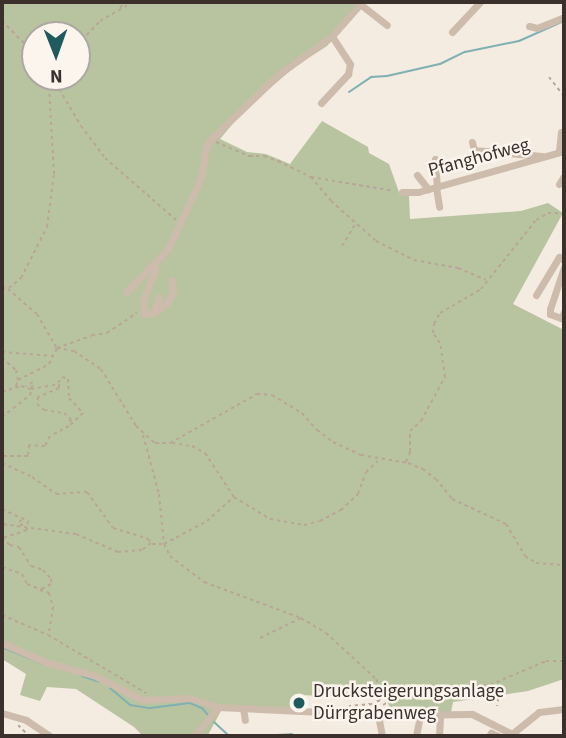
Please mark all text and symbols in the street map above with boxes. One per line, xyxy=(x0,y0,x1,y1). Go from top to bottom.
north arrow xyxy=(21,21,91,91)
text: N xyxy=(50,62,63,89)
street label: Pfanghofweg xyxy=(426,134,532,182)
place label: Drucksteigerungsanlage Dürrgrabenweg xyxy=(313,681,504,725)
marker: Drucksteigerungsanlage Dürrgrabenweg xyxy=(291,695,307,711)

